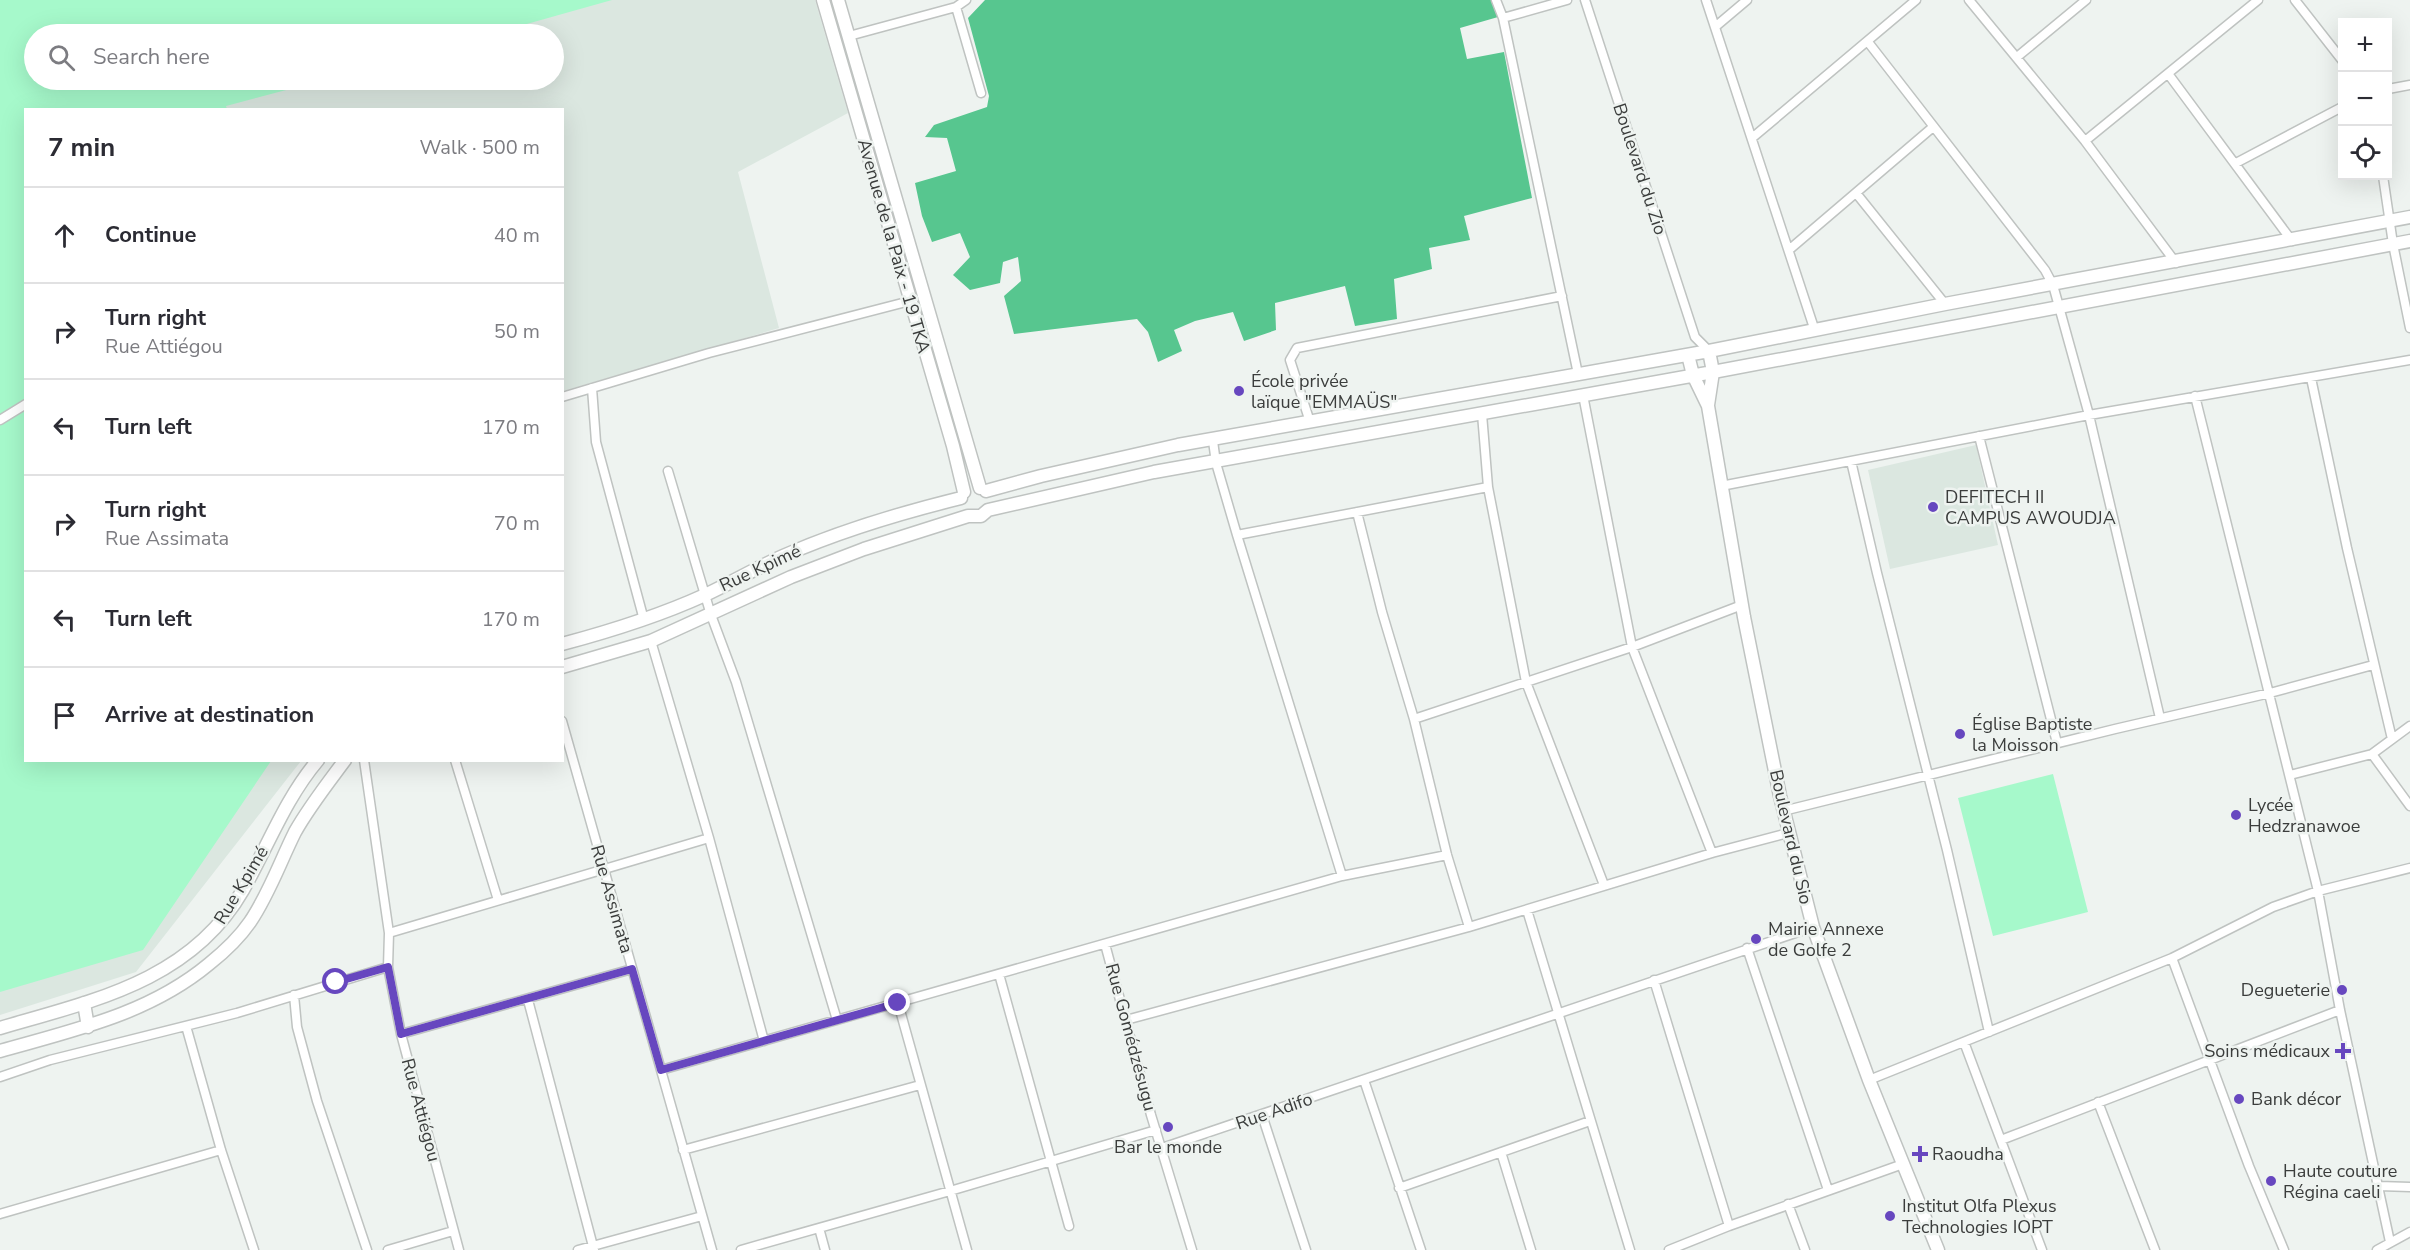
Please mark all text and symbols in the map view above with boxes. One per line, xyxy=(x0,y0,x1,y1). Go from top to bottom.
map controls xyxy=(2338,18,2392,180)
button: + xyxy=(2338,18,2392,72)
search box xyxy=(24,24,564,90)
icon: search xyxy=(45,41,78,74)
text: Search here xyxy=(93,42,210,72)
button: − xyxy=(2338,72,2392,126)
street label: Boulevard du Zio xyxy=(1607,100,1673,238)
button: locate xyxy=(2338,126,2392,180)
text: 7 min xyxy=(48,130,115,165)
text: Walk · 500 m xyxy=(420,134,540,161)
street label: Avenue de la Paix - 19 TKA xyxy=(852,136,936,356)
icon: ahead xyxy=(48,219,81,252)
text: Continue xyxy=(105,220,196,250)
text: 40 m xyxy=(494,222,540,249)
text: Turn right xyxy=(105,303,206,333)
icon: right xyxy=(48,315,81,348)
text: 50 m xyxy=(494,318,540,345)
text: Rue Attiégou xyxy=(105,333,223,360)
place label: École privée laïque "EMMAÜS" xyxy=(1251,369,1397,414)
marker: École privée laïque "EMMAÜS" xyxy=(1232,384,1246,398)
icon: left xyxy=(48,411,81,444)
text: Turn left xyxy=(105,412,192,442)
text: 170 m xyxy=(482,414,540,441)
place label: DEFITECH II CAMPUS AWOUDJA xyxy=(1945,485,2116,530)
text: Turn right xyxy=(105,495,206,525)
marker: DEFITECH II CAMPUS AWOUDJA xyxy=(1926,500,1940,514)
icon: right xyxy=(48,507,81,540)
text: 70 m xyxy=(494,510,540,537)
text: Rue Assimata xyxy=(105,525,229,552)
street label: Rue Kpimé xyxy=(715,539,805,597)
icon: left xyxy=(48,603,81,636)
text: Turn left xyxy=(105,604,192,634)
text: 170 m xyxy=(482,606,540,633)
icon: arrive xyxy=(48,699,81,732)
text: Arrive at destination xyxy=(105,700,314,730)
place label: Église Baptiste la Moisson xyxy=(1972,712,2092,757)
marker: Église Baptiste la Moisson xyxy=(1953,727,1967,741)
street label: Boulevard du Sio xyxy=(1764,767,1818,907)
place label: Lycée Hedzranawoe xyxy=(2248,793,2360,838)
marker: Lycée Hedzranawoe xyxy=(2229,808,2243,822)
street label: Rue Kpimé xyxy=(208,841,274,929)
street label: Rue Assimata xyxy=(585,842,639,956)
place label: Mairie Annexe de Golfe 2 xyxy=(1768,917,1884,962)
marker: Mairie Annexe de Golfe 2 xyxy=(1749,932,1763,946)
street label: Rue Gomédzésugu xyxy=(1100,960,1162,1114)
route start xyxy=(322,968,348,994)
place label: Degueterie xyxy=(2241,978,2330,1002)
marker: Degueterie xyxy=(2335,983,2349,997)
route end xyxy=(884,989,910,1015)
place label: Soins médicaux xyxy=(2204,1039,2331,1063)
marker: Soins médicaux xyxy=(2334,1042,2352,1060)
street label: Rue Attiégou xyxy=(396,1056,446,1164)
street label: Rue Adifo xyxy=(1232,1087,1316,1135)
place label: Bank décor xyxy=(2251,1087,2342,1111)
marker: Bank décor xyxy=(2232,1092,2246,1106)
marker: Bar le monde xyxy=(1161,1120,1175,1134)
place label: Bar le monde xyxy=(1114,1135,1222,1159)
place label: Raoudha xyxy=(1932,1142,2004,1166)
marker: Raoudha xyxy=(1913,1147,1927,1161)
place label: Haute couture Régina caeli xyxy=(2283,1159,2397,1204)
marker: Haute couture Régina caeli xyxy=(2264,1174,2278,1188)
place label: Institut Olfa Plexus Technologies IOPT xyxy=(1902,1194,2057,1239)
marker: Institut Olfa Plexus Technologies IOPT xyxy=(1883,1209,1897,1223)

